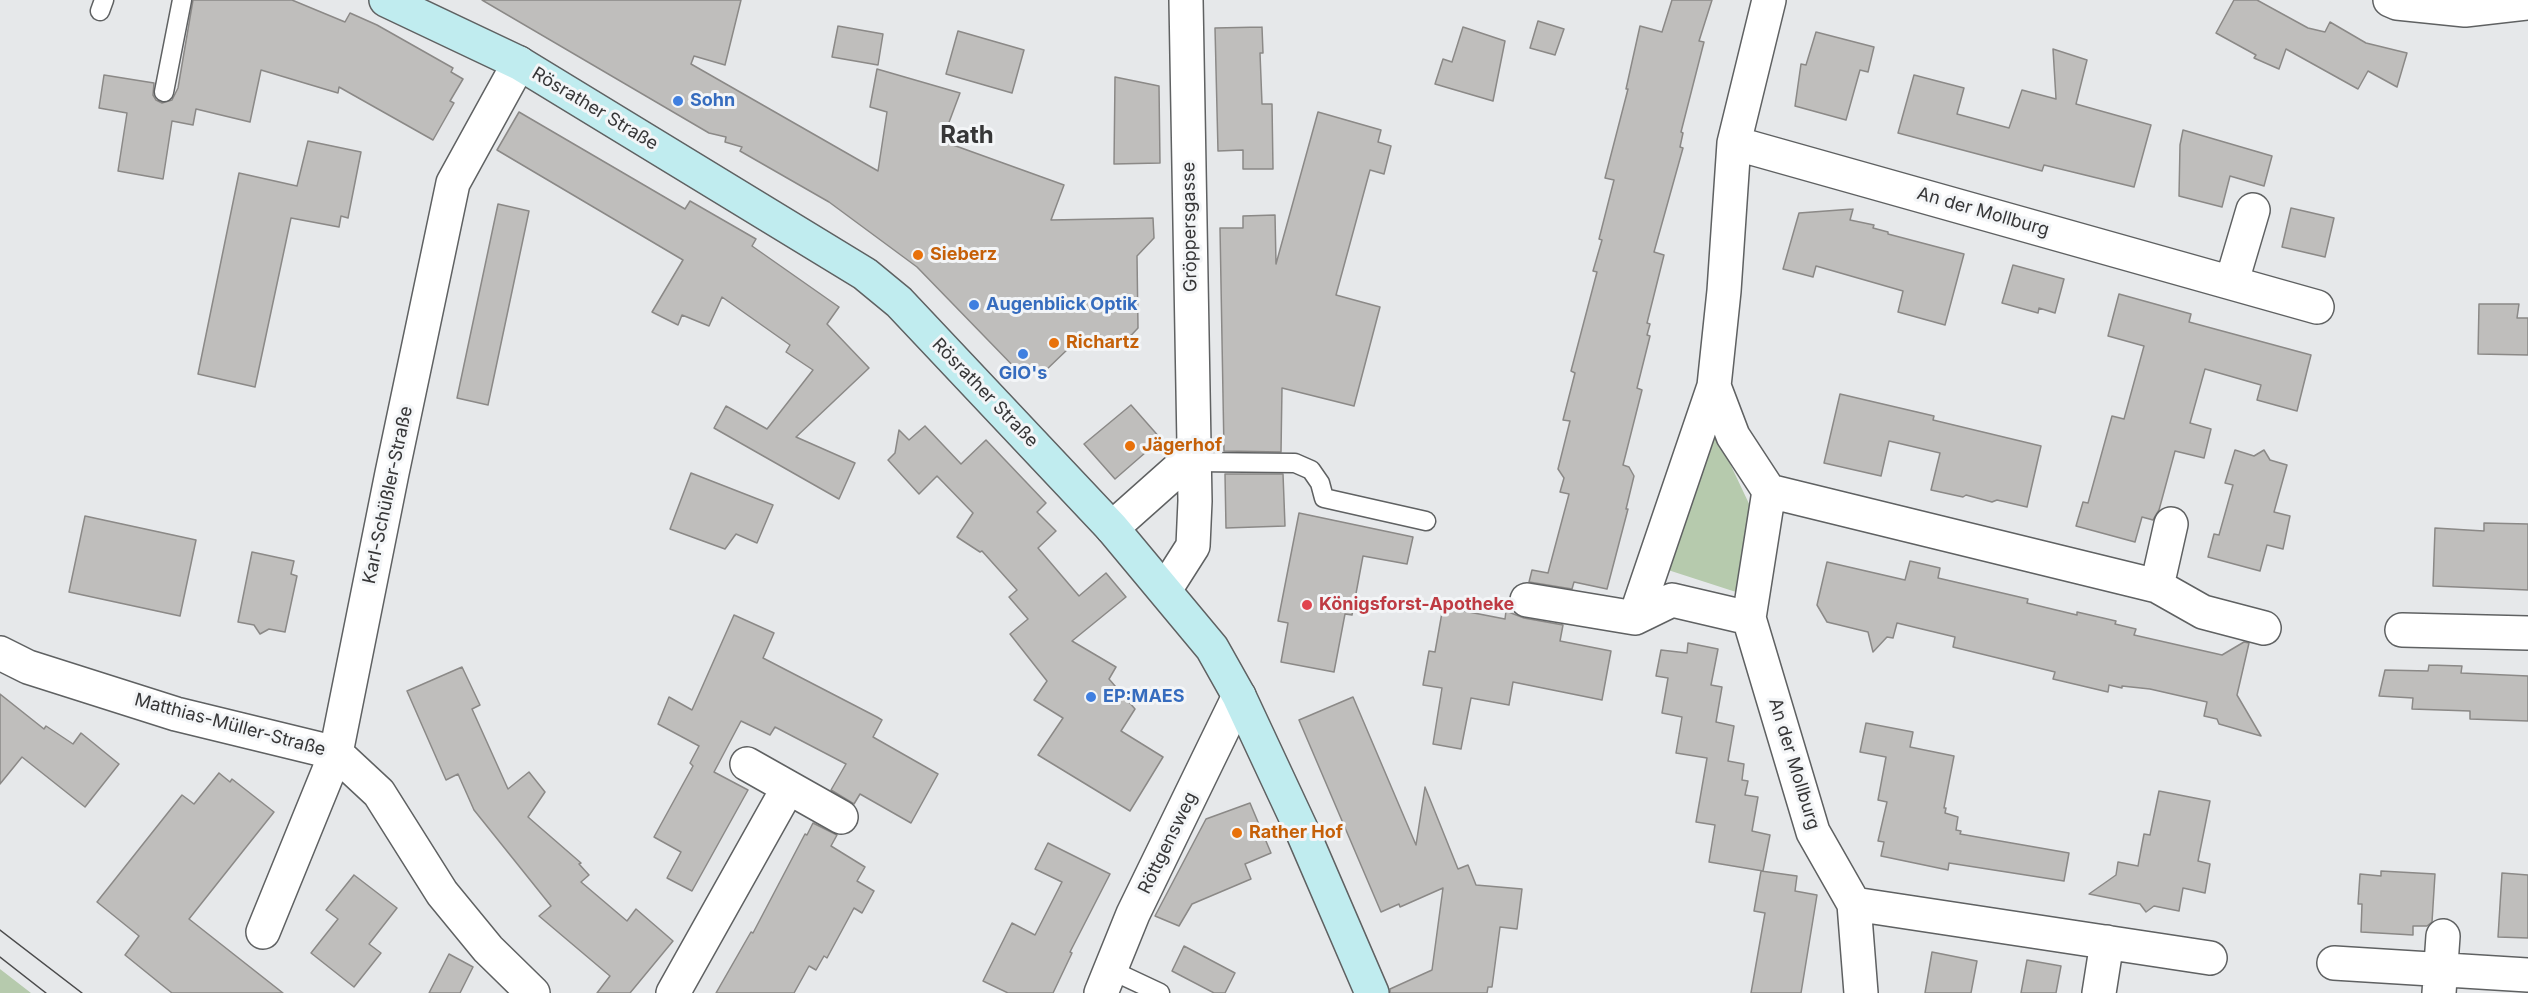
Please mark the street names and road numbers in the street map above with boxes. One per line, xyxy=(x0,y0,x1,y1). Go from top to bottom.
street label: Rösrather Straße xyxy=(528,63,662,155)
street label: Gröppersgasse xyxy=(1178,162,1202,292)
street label: An der Mollburg xyxy=(1914,183,2052,241)
street label: Rösrather Straße xyxy=(927,334,1043,452)
street label: Karl-Schüßler-Straße xyxy=(359,404,417,586)
street label: Matthias-Müller-Straße xyxy=(132,689,328,761)
street label: An der Mollburg xyxy=(1764,696,1824,832)
street label: Röttgensweg xyxy=(1134,788,1202,898)

